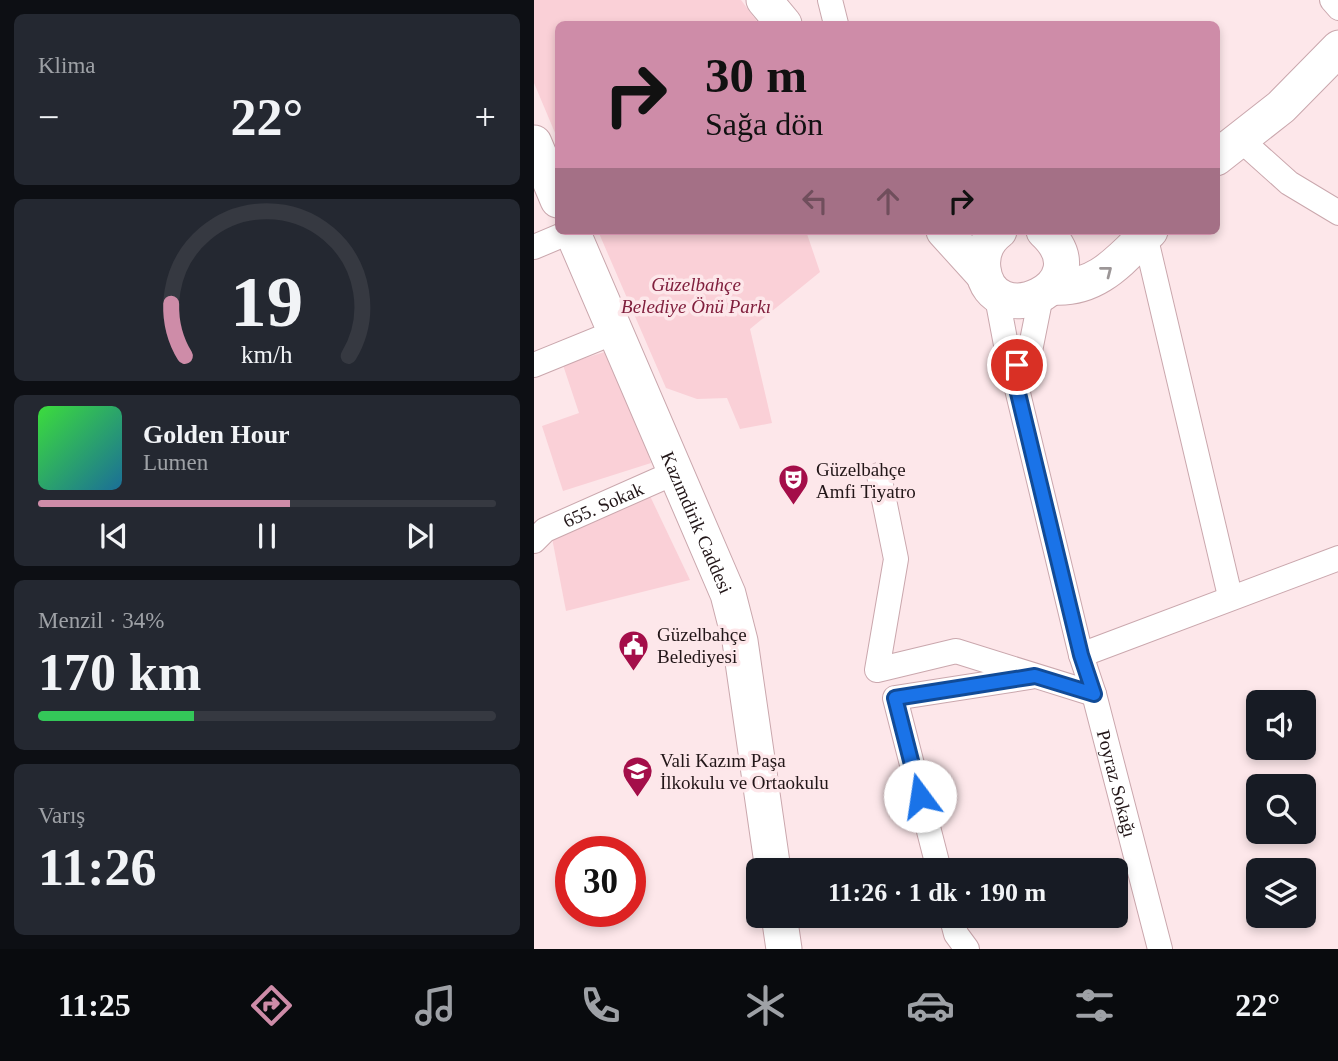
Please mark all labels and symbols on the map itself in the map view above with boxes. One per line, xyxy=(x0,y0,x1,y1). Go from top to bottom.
one-way arrow xyxy=(1099,267,1112,280)
park label: Güzelbahçe Belediye Önü Parkı xyxy=(621,274,771,317)
pin xyxy=(987,335,1047,395)
street label: Kazımdirik Caddesi xyxy=(657,448,736,597)
place label: Güzelbahçe Amfi Tiyatro xyxy=(816,459,916,502)
theatre icon: Güzelbahçe Amfi Tiyatro xyxy=(776,463,810,507)
street label: 655. Sokak xyxy=(560,478,647,532)
place label: Güzelbahçe Belediyesi xyxy=(657,624,747,667)
public building icon: Güzelbahçe Belediyesi xyxy=(617,628,651,672)
street label: Poyraz Sokağı xyxy=(1093,727,1141,839)
place label: Vali Kazım Paşa İlkokulu ve Ortaokulu xyxy=(660,750,829,793)
school or university icon: Vali Kazım Paşa İlkokulu ve Ortaokulu xyxy=(620,754,654,798)
position arrow xyxy=(883,759,957,833)
speed limit sign: 30 xyxy=(555,836,646,927)

